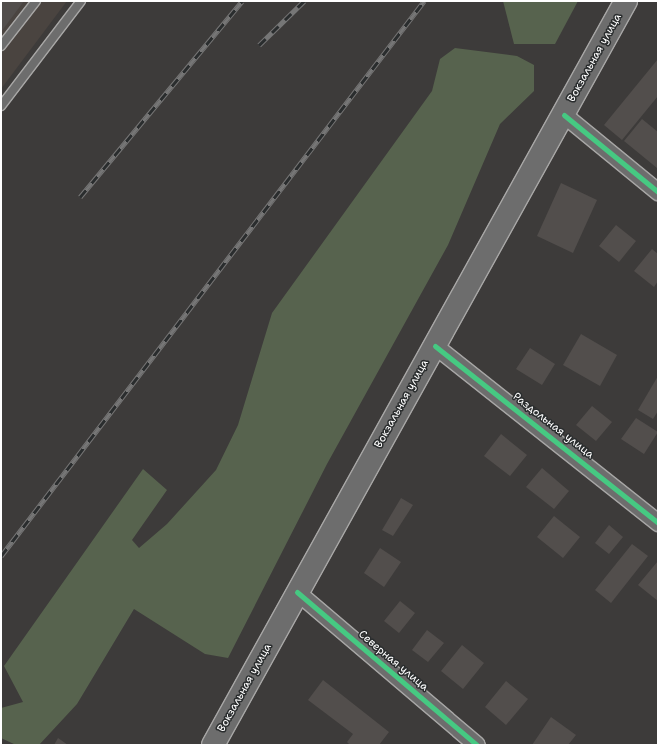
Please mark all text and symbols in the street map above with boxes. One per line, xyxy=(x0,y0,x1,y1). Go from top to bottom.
street label: Вокзальная улица xyxy=(565,11,625,105)
street label: Вокзальная улица xyxy=(372,357,432,451)
street label: Раздольная улица xyxy=(510,390,596,462)
street label: Северная улица xyxy=(355,628,431,694)
street label: Вокзальная улица xyxy=(215,641,275,735)

